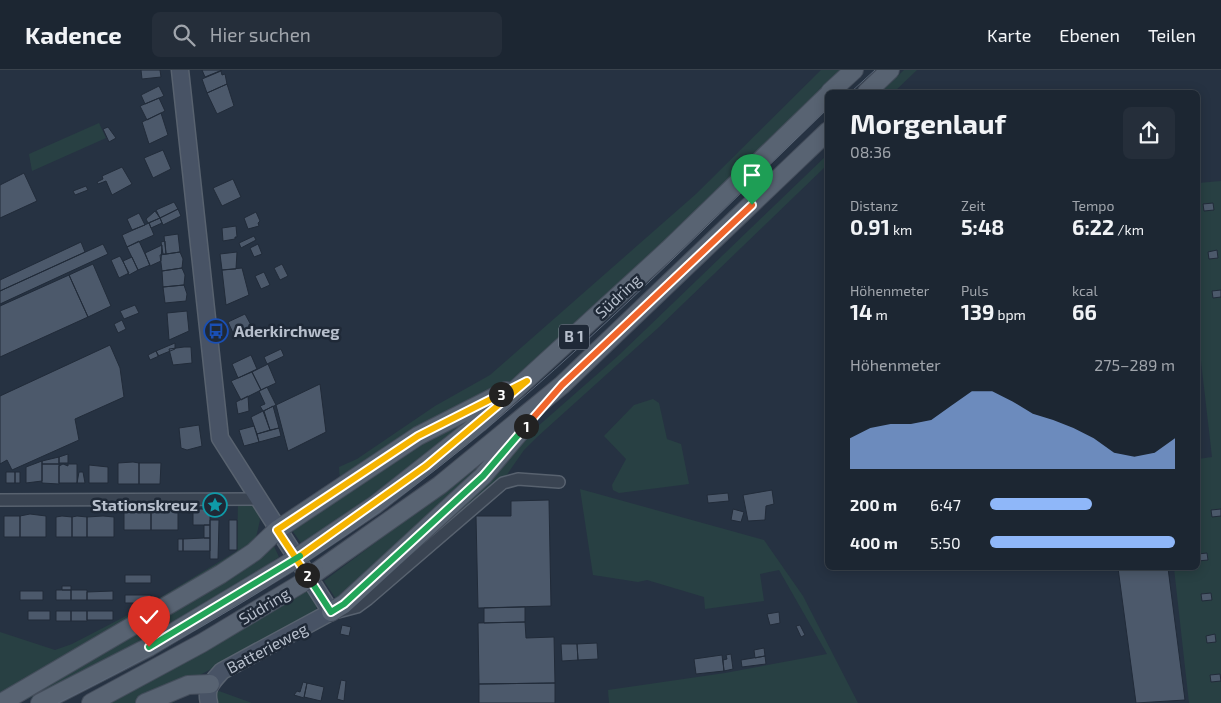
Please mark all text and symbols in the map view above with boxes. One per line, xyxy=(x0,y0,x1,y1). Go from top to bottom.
search box xyxy=(152,12,502,57)
text: Kadence xyxy=(25,20,122,49)
icon: search xyxy=(170,21,198,49)
text: Hier suchen xyxy=(210,23,311,46)
text: Karte xyxy=(987,24,1031,46)
text: Ebenen xyxy=(1059,24,1120,46)
text: Teilen xyxy=(1148,24,1196,46)
text: Morgenlauf xyxy=(850,106,1006,140)
button: share xyxy=(1123,107,1175,159)
text: 08:36 xyxy=(850,142,891,161)
pin xyxy=(731,154,773,205)
icon: arrive xyxy=(738,161,766,189)
text: Distanz xyxy=(850,197,898,214)
text: Zeit xyxy=(961,197,985,214)
text: Tempo xyxy=(1072,197,1114,214)
text: 0.91 xyxy=(850,214,890,239)
text: 5:48 xyxy=(961,214,1004,239)
text: 6:22 xyxy=(1072,214,1114,239)
text: km xyxy=(890,221,912,238)
text: /km xyxy=(1114,221,1144,238)
street label: Südring xyxy=(591,270,645,322)
text: Höhenmeter xyxy=(850,282,929,299)
text: Puls xyxy=(961,282,989,299)
text: kcal xyxy=(1072,282,1098,299)
text: 14 xyxy=(850,299,872,324)
text: 139 xyxy=(961,299,994,324)
text: 66 xyxy=(1072,299,1097,324)
text: m xyxy=(872,306,888,323)
text: bpm xyxy=(994,306,1026,323)
bus stop icon: Aderkirchweg xyxy=(203,318,229,344)
place label: Aderkirchweg xyxy=(234,321,340,340)
road number: B 1 xyxy=(559,324,589,350)
text: Höhenmeter xyxy=(850,355,941,374)
text: 275–289 m xyxy=(1094,355,1175,374)
pin: 3 xyxy=(488,382,514,406)
text: 3 xyxy=(498,386,505,403)
pin: 1 xyxy=(514,414,538,438)
text: 1 xyxy=(523,418,530,435)
place icon: Stationskreuz xyxy=(202,492,228,518)
place label: Stationskreuz xyxy=(92,495,198,514)
text: 200 m xyxy=(850,495,897,514)
text: 6:47 xyxy=(930,495,961,514)
text: 400 m xyxy=(850,533,898,552)
text: 5:50 xyxy=(930,533,961,552)
pin: 2 xyxy=(294,562,320,588)
text: 2 xyxy=(303,567,312,584)
street label: Südring xyxy=(235,583,293,628)
pin xyxy=(128,596,170,647)
icon: check xyxy=(135,603,163,631)
street label: Batterieweg xyxy=(223,618,311,677)

